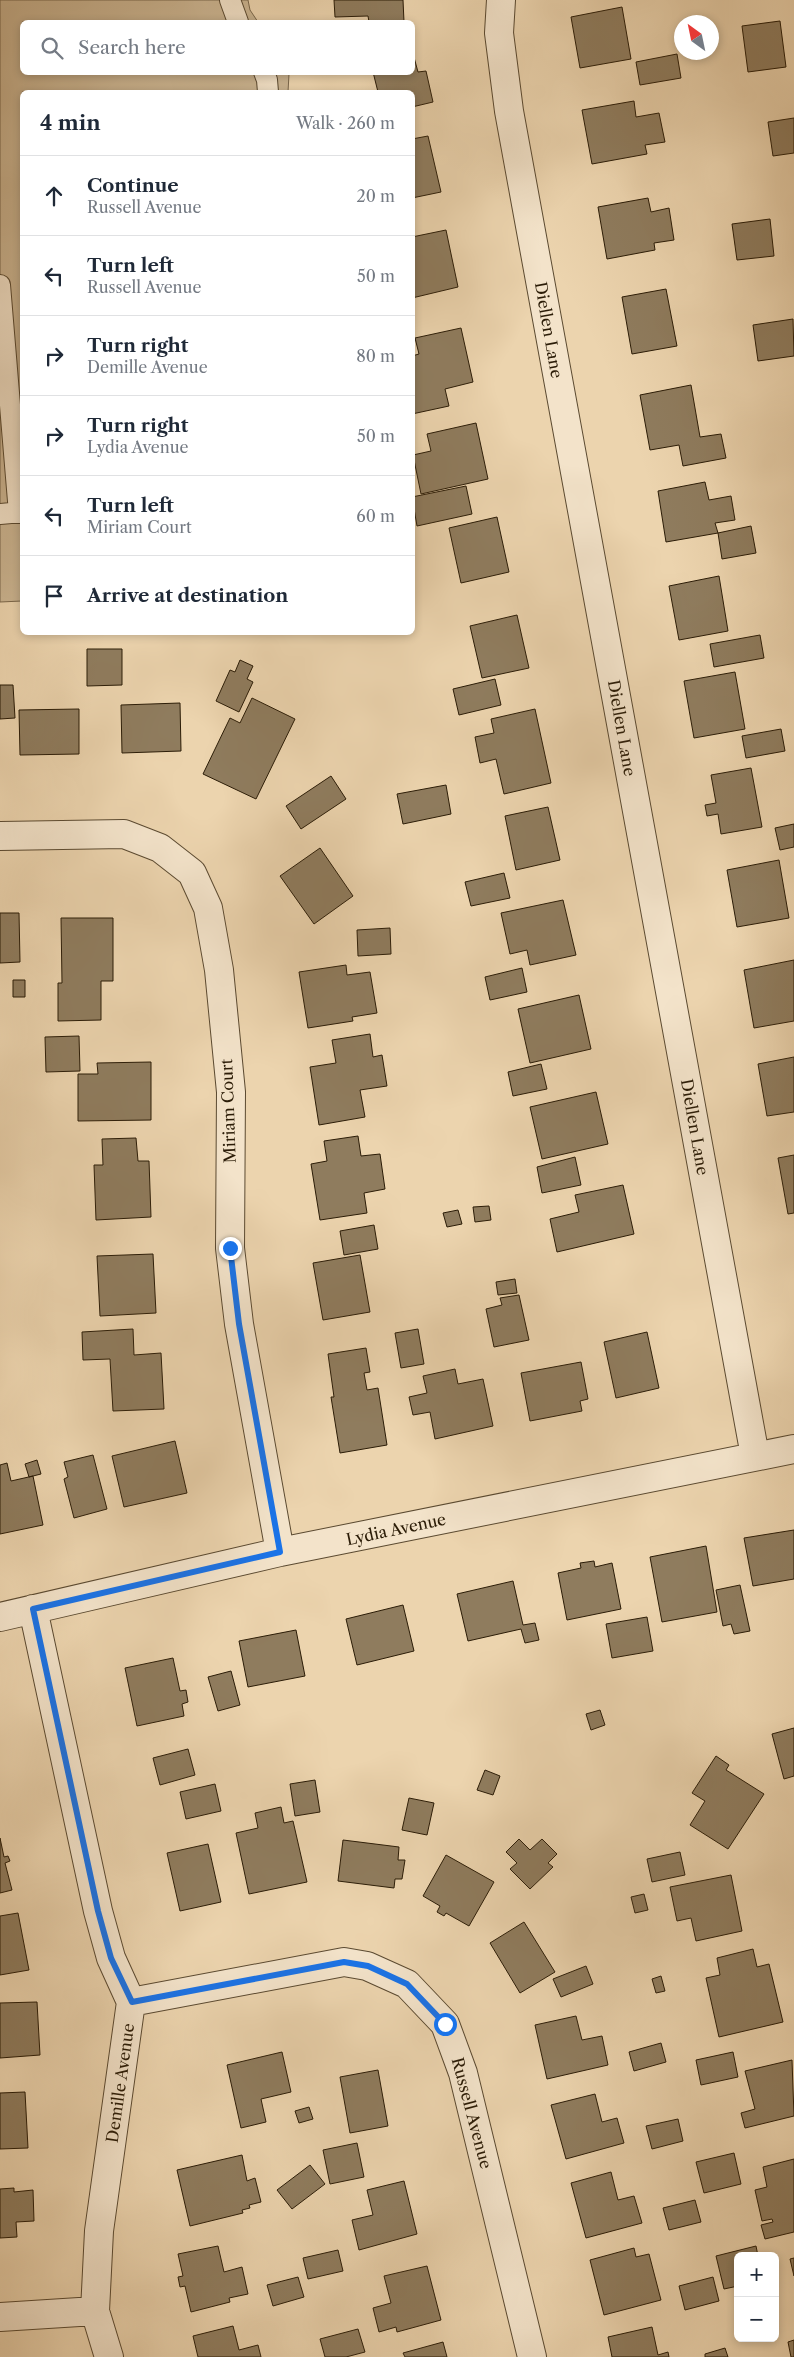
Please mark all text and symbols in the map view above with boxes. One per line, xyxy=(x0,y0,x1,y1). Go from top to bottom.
north arrow xyxy=(674,15,719,60)
search box xyxy=(20,20,415,75)
icon: search xyxy=(38,34,66,62)
text: Search here xyxy=(78,36,186,59)
text: 4 min xyxy=(40,110,101,135)
text: Walk · 260 m xyxy=(296,113,395,133)
text: Continue xyxy=(87,174,179,197)
icon: ahead xyxy=(40,182,68,210)
text: 20 m xyxy=(356,186,395,206)
text: Russell Avenue xyxy=(87,197,201,217)
text: Turn left xyxy=(87,254,174,277)
icon: left xyxy=(40,262,68,290)
text: 50 m xyxy=(357,266,395,286)
text: Russell Avenue xyxy=(87,277,201,297)
street label: Diellen Lane xyxy=(531,280,567,380)
text: Turn right xyxy=(87,334,188,357)
icon: right xyxy=(40,342,68,370)
text: 80 m xyxy=(356,346,395,366)
text: Demille Avenue xyxy=(87,357,208,377)
text: Turn right xyxy=(87,414,188,437)
icon: right xyxy=(40,422,68,450)
text: 50 m xyxy=(357,426,395,446)
text: Lydia Avenue xyxy=(87,437,188,457)
text: Turn left xyxy=(87,494,174,517)
icon: left xyxy=(40,502,68,530)
text: 60 m xyxy=(356,506,395,526)
text: Miriam Court xyxy=(87,517,192,537)
icon: arrive xyxy=(40,582,68,610)
text: Arrive at destination xyxy=(87,584,288,607)
street label: Diellen Lane xyxy=(604,678,640,778)
street label: Miriam Court xyxy=(216,1058,240,1164)
street label: Diellen Lane xyxy=(677,1077,713,1177)
route end xyxy=(219,1237,242,1260)
street label: Lydia Avenue xyxy=(344,1509,448,1549)
route start xyxy=(434,2013,457,2036)
street label: Demille Avenue xyxy=(102,2022,138,2144)
street label: Russell Avenue xyxy=(448,2055,496,2171)
map controls xyxy=(734,2252,779,2342)
button: + xyxy=(734,2252,779,2297)
button: − xyxy=(734,2297,779,2342)

